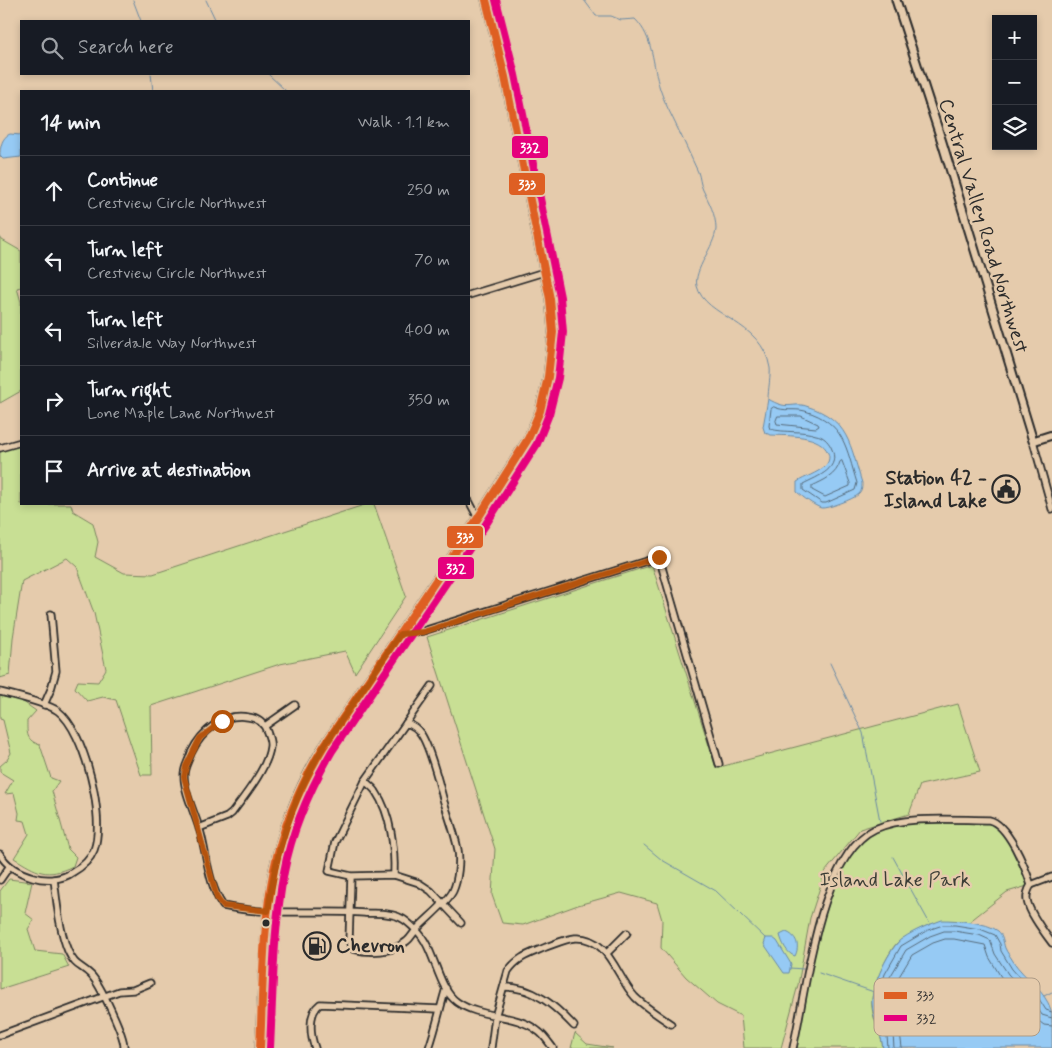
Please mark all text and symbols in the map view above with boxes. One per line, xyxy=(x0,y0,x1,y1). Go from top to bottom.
map controls xyxy=(992,15,1037,150)
button: + xyxy=(992,15,1037,60)
search box xyxy=(20,20,470,75)
icon: search xyxy=(38,34,66,62)
text: Search here xyxy=(78,35,174,60)
button: − xyxy=(992,60,1037,105)
street label: Central Valley Road Northwest xyxy=(931,95,1035,357)
button: layers xyxy=(992,105,1037,150)
text: 14 min xyxy=(40,109,101,137)
text: Walk · 1.1 km xyxy=(358,112,450,133)
line badge: 332 xyxy=(511,135,549,159)
text: 332 xyxy=(520,139,541,157)
text: Continue xyxy=(87,168,158,193)
line badge: 333 xyxy=(508,172,546,196)
text: 333 xyxy=(518,176,536,194)
icon: ahead xyxy=(40,177,68,205)
text: 250 m xyxy=(407,180,450,201)
text: Crestview Circle Northwest xyxy=(87,193,267,214)
text: Turn left xyxy=(87,238,163,263)
icon: left xyxy=(40,247,68,275)
text: 70 m xyxy=(414,250,450,271)
text: Crestview Circle Northwest xyxy=(87,263,267,284)
text: Turn left xyxy=(87,308,163,333)
icon: left xyxy=(40,317,68,345)
text: 400 m xyxy=(405,320,450,341)
text: Silverdale Way Northwest xyxy=(87,333,257,354)
text: Turn right xyxy=(87,378,171,403)
icon: right xyxy=(40,387,68,415)
text: 350 m xyxy=(408,390,450,411)
text: Lone Maple Lane Northwest xyxy=(87,403,275,424)
icon: arrive xyxy=(40,457,68,485)
text: Arrive at destination xyxy=(87,458,251,483)
place label: Station 42 - Island Lake xyxy=(884,465,987,515)
public building icon: Station 42 - Island Lake xyxy=(991,474,1021,504)
line badge: 333 xyxy=(446,525,484,549)
text: 333 xyxy=(456,529,474,547)
route end xyxy=(648,546,671,569)
line badge: 332 xyxy=(437,556,475,580)
text: 332 xyxy=(446,560,467,578)
route start xyxy=(211,710,234,733)
park label: Island Lake Park xyxy=(820,867,970,894)
unlabelled marker xyxy=(261,918,271,928)
fuel station icon: Chevron xyxy=(302,931,332,961)
place label: Chevron xyxy=(336,933,405,960)
legend xyxy=(874,978,1040,1036)
text: 333 xyxy=(916,987,934,1005)
text: 332 xyxy=(916,1010,937,1028)

